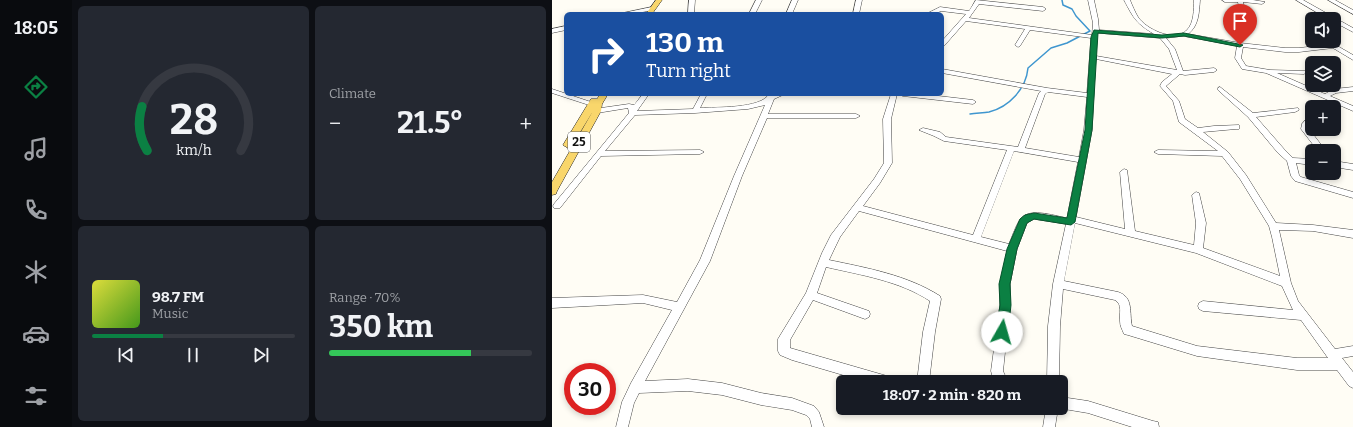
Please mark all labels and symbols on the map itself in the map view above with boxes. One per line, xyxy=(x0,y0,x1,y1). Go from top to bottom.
pin xyxy=(1223,4,1257,45)
road number: 25 xyxy=(568,132,590,152)
position arrow xyxy=(981,311,1023,353)
speed limit sign: 30 xyxy=(564,363,616,415)

